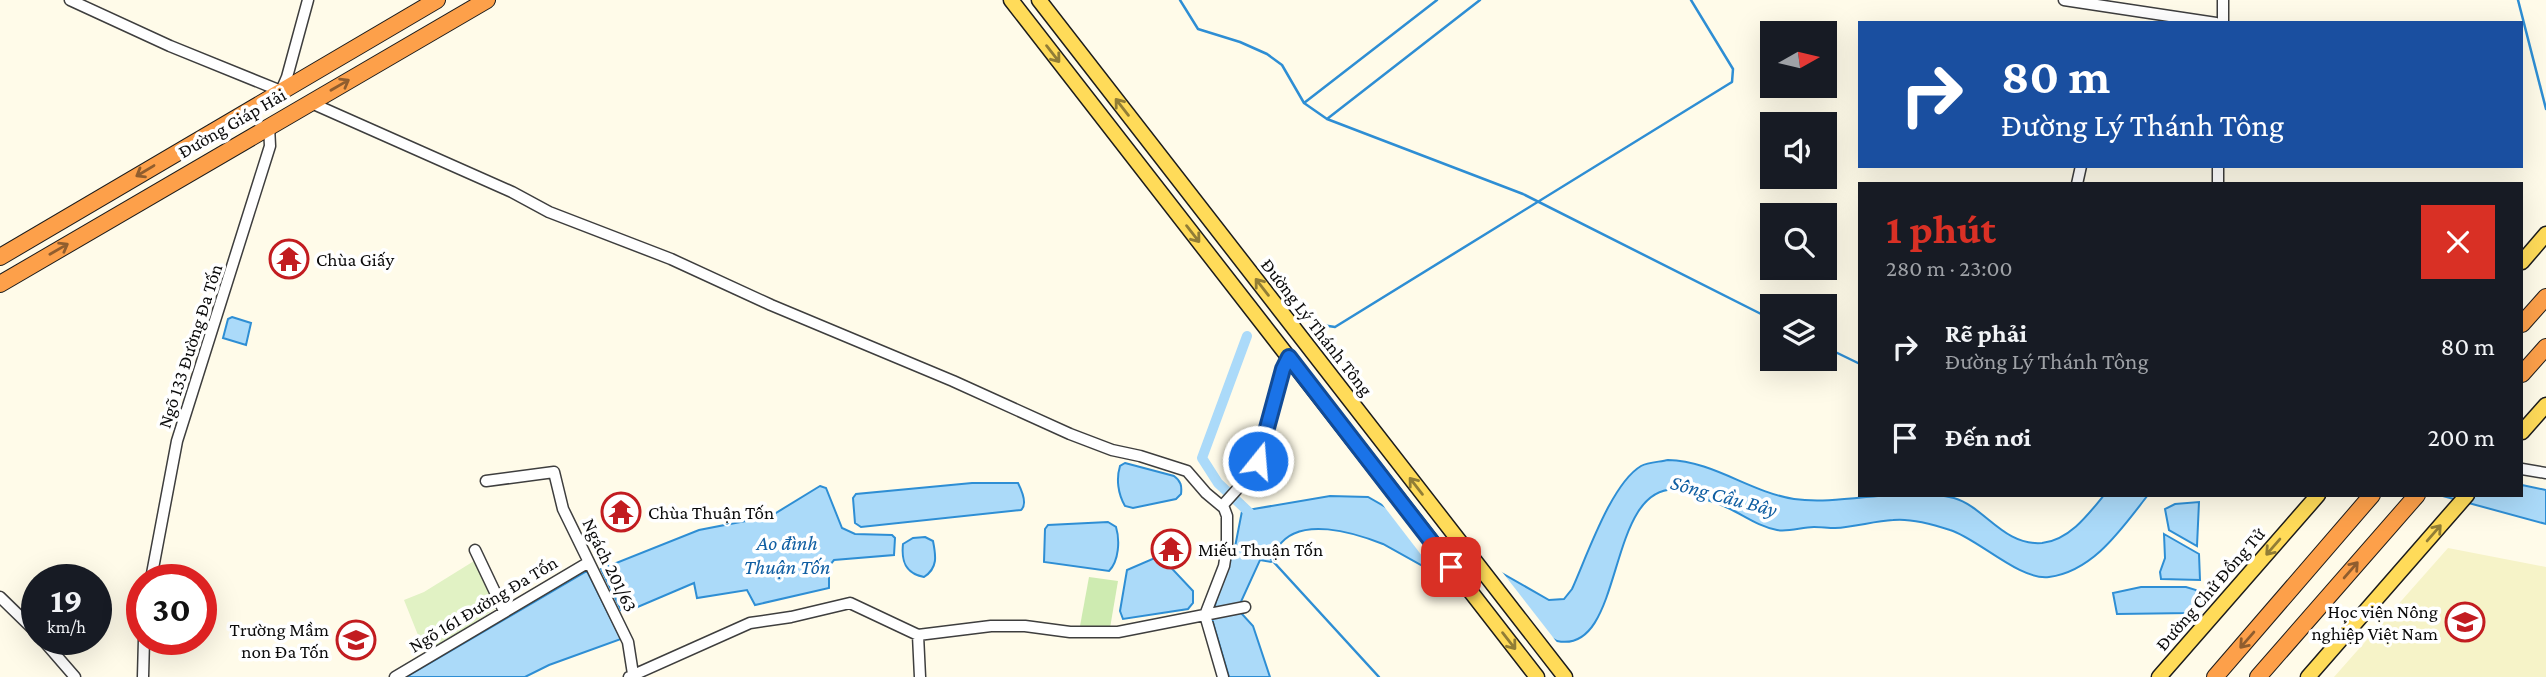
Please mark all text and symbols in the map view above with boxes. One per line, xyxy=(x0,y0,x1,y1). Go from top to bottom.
north arrow xyxy=(1760,21,1838,98)
map controls xyxy=(1760,21,1837,371)
one-way arrow xyxy=(1046,44,1061,63)
icon: right xyxy=(1886,49,1977,140)
text: 80 m xyxy=(2001,49,2110,104)
one-way arrow xyxy=(329,78,349,92)
street label: Đường Giáp Hải xyxy=(174,84,290,162)
one-way arrow xyxy=(1115,99,1130,117)
text: Đường Lý Thánh Tông xyxy=(2001,107,2284,143)
button: sound xyxy=(1760,112,1837,189)
one-way arrow xyxy=(136,164,156,178)
button: search xyxy=(1760,203,1837,280)
text: 1 phút xyxy=(1886,205,1996,252)
button: close xyxy=(2421,205,2495,279)
one-way arrow xyxy=(1185,224,1200,242)
temple icon: Chùa Giấy xyxy=(268,238,310,280)
one-way arrow xyxy=(48,242,68,256)
place label: Chùa Giấy xyxy=(316,249,395,270)
street label: Đường Lý Thánh Tông xyxy=(1257,254,1377,400)
text: 280 m · 23:00 xyxy=(1886,255,2012,281)
street label: Ngõ 133 Đường Đa Tốn xyxy=(154,261,226,431)
one-way arrow xyxy=(1254,278,1269,297)
button: layers xyxy=(1760,294,1837,371)
text: Rẽ phải xyxy=(1945,319,2027,348)
icon: right xyxy=(1886,328,1924,366)
text: 80 m xyxy=(2441,332,2495,361)
text: Đường Lý Thánh Tông xyxy=(1945,348,2149,374)
icon: arrive xyxy=(1886,419,1924,457)
text: Đến nơi xyxy=(1945,423,2031,452)
text: 200 m xyxy=(2427,423,2495,452)
position arrow xyxy=(1221,424,1295,498)
water label: Sông Cầu Bây xyxy=(1668,470,1780,522)
one-way arrow xyxy=(1409,477,1424,496)
temple icon: Chùa Thuận Tốn xyxy=(600,491,642,533)
place label: Chùa Thuận Tốn xyxy=(648,502,774,523)
street label: Ngách 201/63 xyxy=(578,515,642,615)
street label: Đường Chử Đồng Tử xyxy=(2151,523,2270,655)
one-way arrow xyxy=(2425,525,2441,543)
temple icon: Miếu Thuận Tốn xyxy=(1150,528,1192,570)
water label: Ao đình Thuận Tốn xyxy=(744,531,830,579)
pin xyxy=(1421,537,1481,597)
one-way arrow xyxy=(2265,537,2281,555)
place label: Miếu Thuận Tốn xyxy=(1198,539,1323,560)
icon: arrive xyxy=(1432,548,1470,586)
street label: Ngõ 161 Đường Đa Tốn xyxy=(405,551,561,657)
one-way arrow xyxy=(2343,562,2359,580)
speed limit sign: 30 xyxy=(126,564,217,655)
text: 19 xyxy=(50,581,83,620)
place label: Học viện Nông nghiệp Việt Nam xyxy=(2311,601,2438,644)
school or university icon: Học viện Nông nghiệp Việt Nam xyxy=(2444,601,2486,643)
text: km/h xyxy=(47,617,86,637)
place label: Trường Mầm non Đa Tốn xyxy=(230,619,329,662)
school or university icon: Trường Mầm non Đa Tốn xyxy=(335,619,377,661)
one-way arrow xyxy=(2239,630,2255,648)
one-way arrow xyxy=(1502,632,1517,650)

